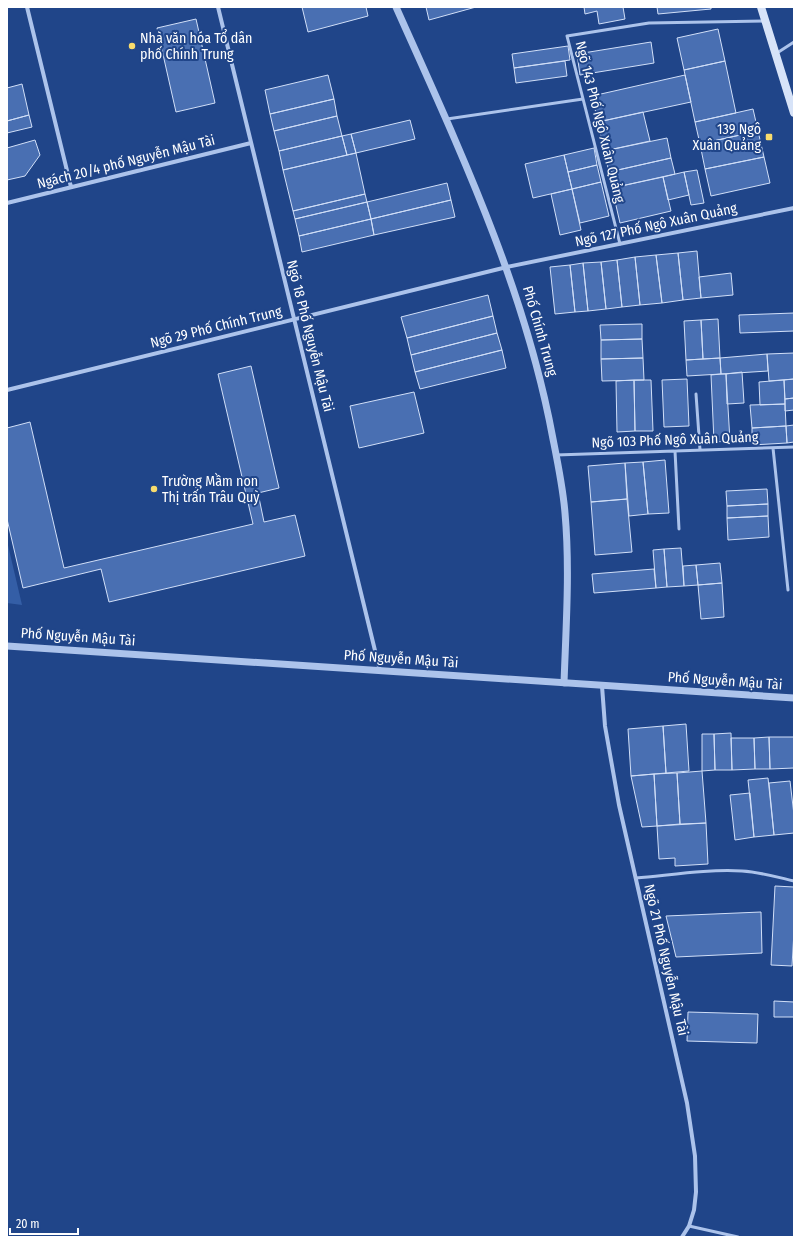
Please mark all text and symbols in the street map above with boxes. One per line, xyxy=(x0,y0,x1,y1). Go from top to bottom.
place label: Nhà văn hóa Tổ dân phố Chính Trung xyxy=(140,29,252,63)
street label: Ngõ 143 Phố Ngô Xuân Quảng xyxy=(572,39,629,205)
marker: Nhà văn hóa Tổ dân phố Chính Trung xyxy=(127,41,137,51)
place label: 139 Ngô Xuân Quảng xyxy=(693,121,761,154)
street label: Ngách 20/4 phố Nguyễn Mậu Tài xyxy=(35,131,217,192)
marker: 139 Ngô Xuân Quảng xyxy=(764,132,774,142)
street label: Ngõ 127 Phố Ngô Xuân Quảng xyxy=(573,198,739,250)
street label: Ngõ 18 Phố Nguyễn Mậu Tài xyxy=(283,258,338,414)
street label: Phố Chính Trung xyxy=(519,284,562,379)
street label: Ngõ 29 Phố Chính Trung xyxy=(148,301,284,352)
street label: Ngõ 103 Phố Ngô Xuân Quảng xyxy=(591,428,759,451)
place label: Trường Mầm non Thị trấn Trâu Quỳ xyxy=(162,472,260,506)
marker: Trường Mầm non Thị trấn Trâu Quỳ xyxy=(149,484,159,494)
street label: Phố Nguyễn Mậu Tài xyxy=(20,624,136,649)
street label: Phố Nguyễn Mậu Tài xyxy=(343,646,459,671)
street label: Phố Nguyễn Mậu Tài xyxy=(667,668,783,693)
street label: Ngõ 21 Phố Nguyễn Mậu Tài xyxy=(640,882,693,1037)
scale bar xyxy=(10,1210,78,1236)
text: 20 m xyxy=(16,1217,40,1231)

